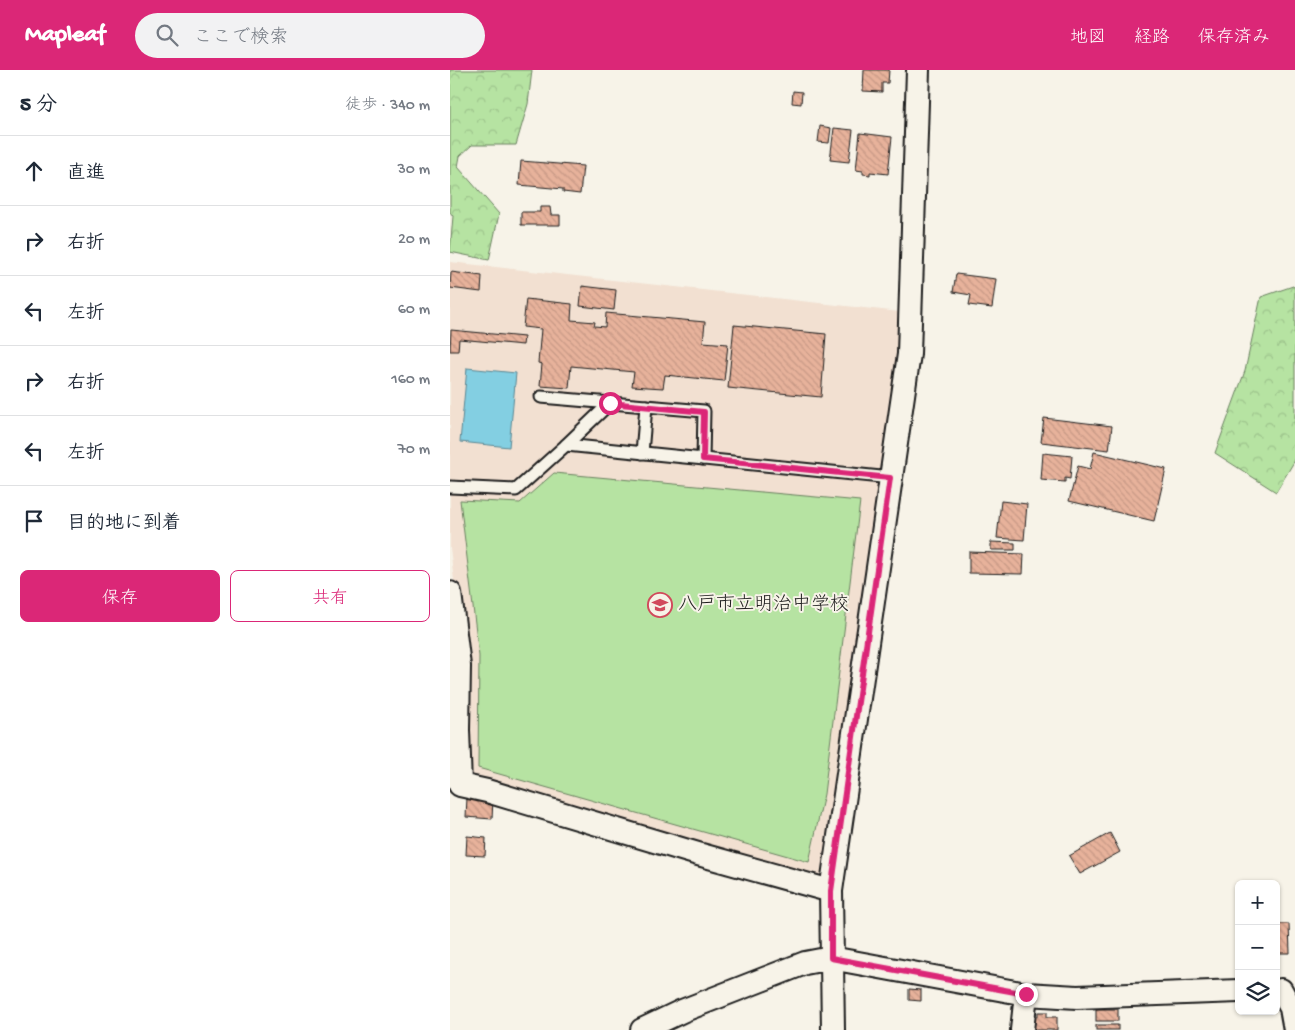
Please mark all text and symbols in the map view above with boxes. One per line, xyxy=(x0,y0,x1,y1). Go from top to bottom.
search box xyxy=(135,13,485,58)
text: Mapleaf xyxy=(25,21,105,50)
icon: search xyxy=(153,21,181,49)
text: ここで検索 xyxy=(193,27,288,50)
text: 地図 xyxy=(1070,28,1106,49)
text: 経路 xyxy=(1134,28,1170,49)
text: 保存済み xyxy=(1198,28,1270,49)
text: 5 分 xyxy=(20,94,57,119)
text: 徒歩 · 340 m xyxy=(345,97,430,116)
icon: ahead xyxy=(20,157,48,185)
text: 30 m xyxy=(397,161,430,180)
text: 直進 xyxy=(67,163,105,186)
icon: right xyxy=(20,227,48,255)
text: 20 m xyxy=(398,231,430,250)
text: 右折 xyxy=(67,233,105,256)
icon: left xyxy=(20,297,48,325)
text: 60 m xyxy=(398,301,430,320)
text: 左折 xyxy=(67,303,105,326)
icon: right xyxy=(20,367,48,395)
text: 160 m xyxy=(391,371,430,390)
text: 右折 xyxy=(67,373,105,396)
route start xyxy=(599,392,622,415)
icon: left xyxy=(20,437,48,465)
text: 70 m xyxy=(397,441,430,460)
text: 左折 xyxy=(67,443,105,466)
icon: arrive xyxy=(20,507,48,535)
text: 目的地に到着 xyxy=(67,513,181,536)
button: 保存 xyxy=(20,570,220,622)
button: 共有 xyxy=(230,570,430,622)
school or university icon: 八戸市立明治中学校 xyxy=(647,592,673,618)
place label: 八戸市立明治中学校 xyxy=(678,593,849,617)
map controls xyxy=(1235,880,1280,1015)
button: + xyxy=(1235,880,1280,925)
button: − xyxy=(1235,925,1280,970)
button: layers xyxy=(1235,970,1280,1015)
route end xyxy=(1015,983,1038,1006)

